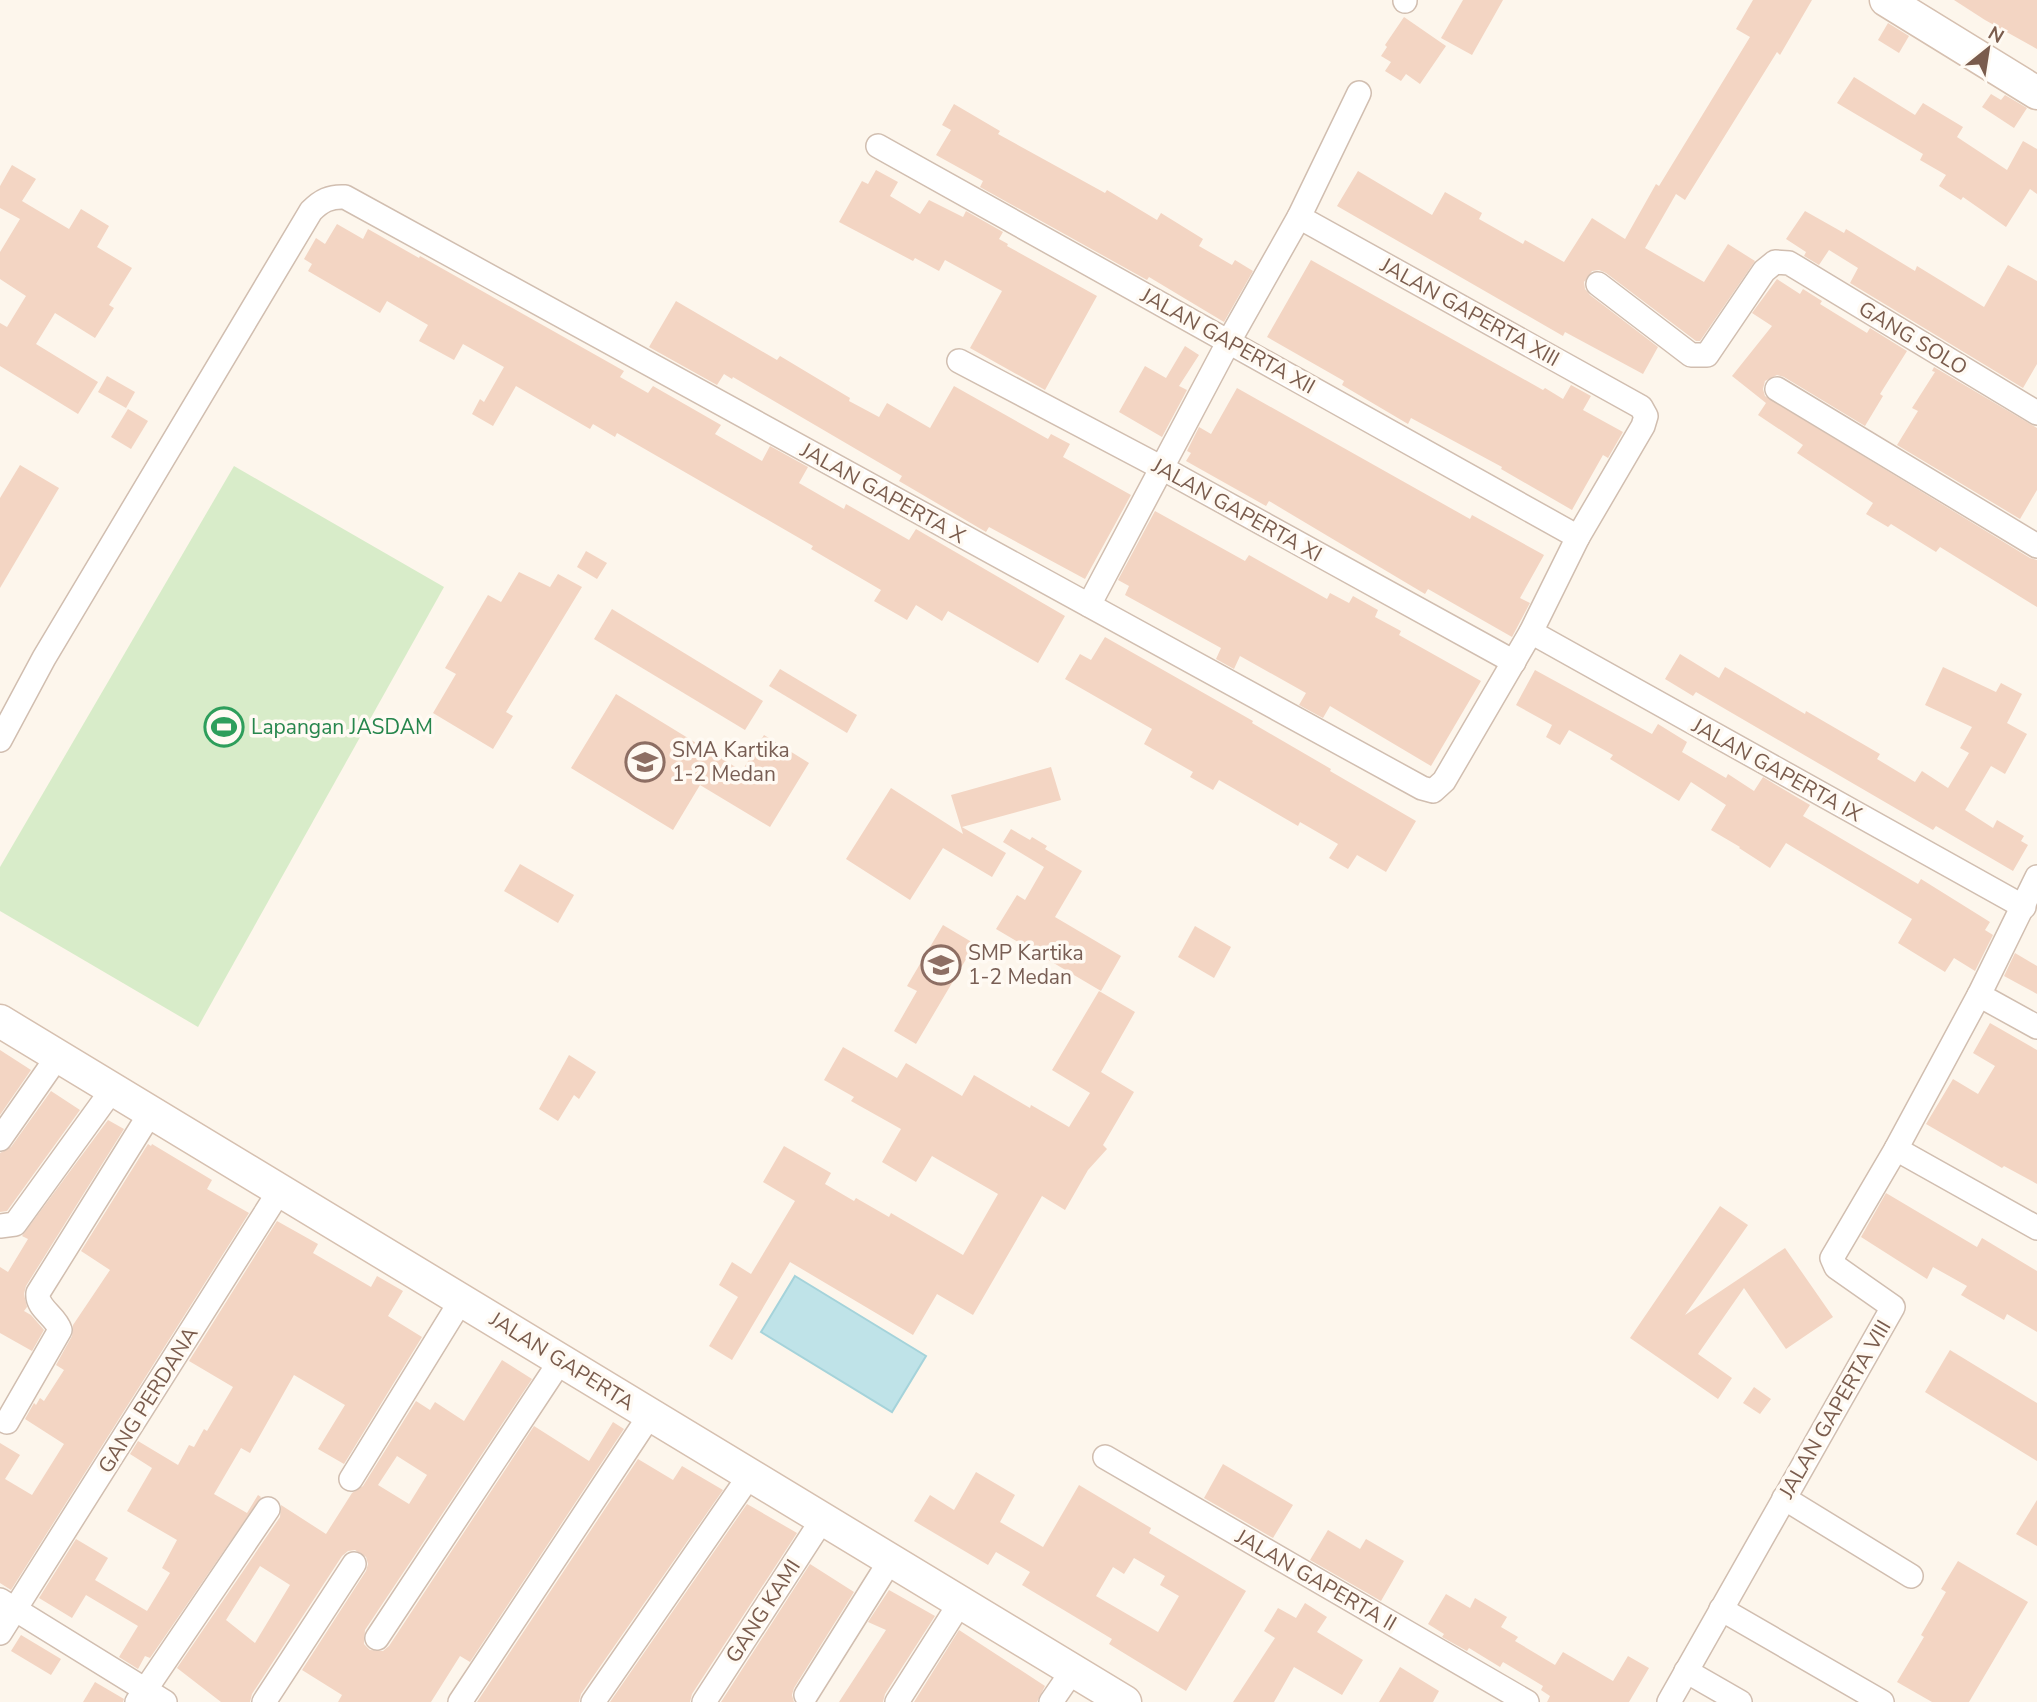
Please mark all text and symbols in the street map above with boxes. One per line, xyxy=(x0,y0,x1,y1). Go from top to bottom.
north arrow xyxy=(1953,14,2023,84)
text: N xyxy=(1983,20,2009,50)
street label: JALAN GAPERTA XIII xyxy=(1375,251,1565,373)
street label: JALAN GAPERTA XII xyxy=(1135,281,1320,401)
street label: GANG SOLO xyxy=(1853,294,1973,382)
street label: JALAN GAPERTA X xyxy=(795,436,971,550)
street label: JALAN GAPERTA XI xyxy=(1146,451,1327,568)
sports icon: Lapangan JASDAM xyxy=(203,706,245,748)
street label: JALAN GAPERTA IX xyxy=(1686,711,1867,828)
place label: Lapangan JASDAM xyxy=(251,713,433,741)
place label: SMA Kartika 1-2 Medan xyxy=(672,736,790,788)
school or university icon: SMA Kartika 1-2 Medan xyxy=(624,741,666,783)
place label: SMP Kartika 1-2 Medan xyxy=(968,939,1084,991)
school or university icon: SMP Kartika 1-2 Medan xyxy=(920,944,962,986)
street label: JALAN GAPERTA xyxy=(484,1305,640,1417)
street label: JALAN GAPERTA VIII xyxy=(1772,1315,1897,1504)
street label: GANG PERDANA xyxy=(92,1321,204,1479)
street label: JALAN GAPERTA II xyxy=(1230,1522,1402,1638)
street label: GANG KAMI xyxy=(719,1554,807,1668)

